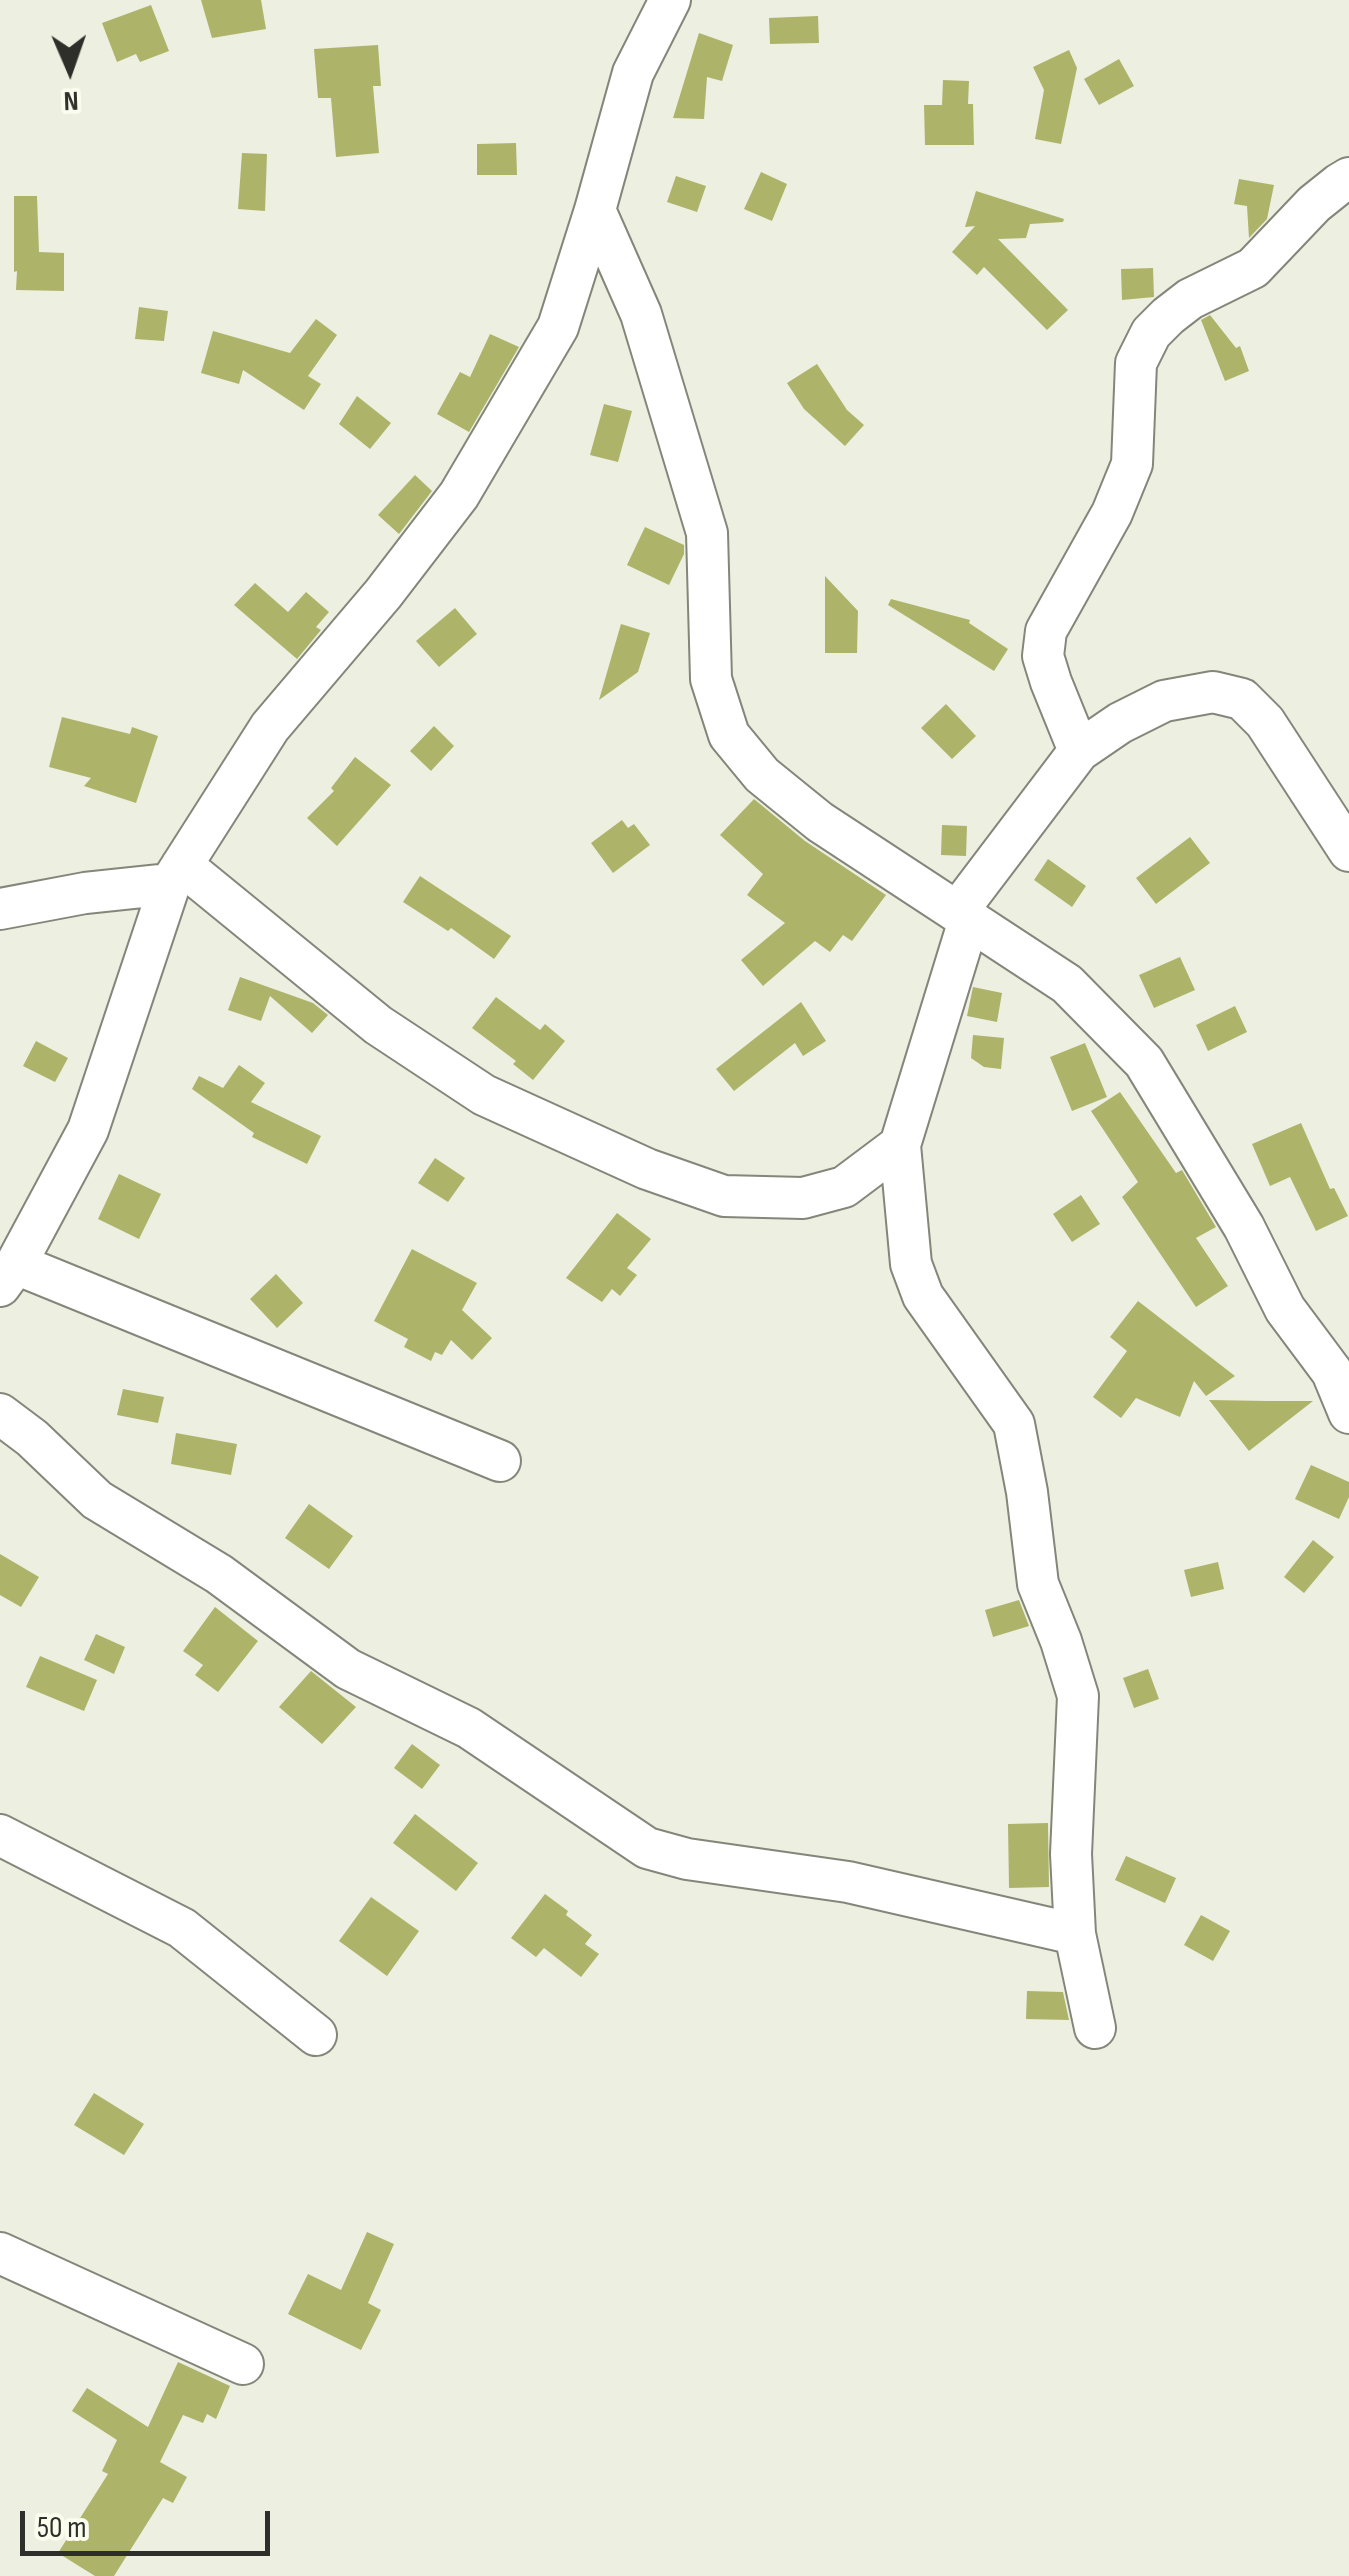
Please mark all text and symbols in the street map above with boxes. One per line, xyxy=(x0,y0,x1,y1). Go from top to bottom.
north arrow xyxy=(20,20,120,120)
text: N xyxy=(63,84,79,117)
scale bar xyxy=(25,2491,275,2553)
text: 50 m xyxy=(37,2510,86,2546)

